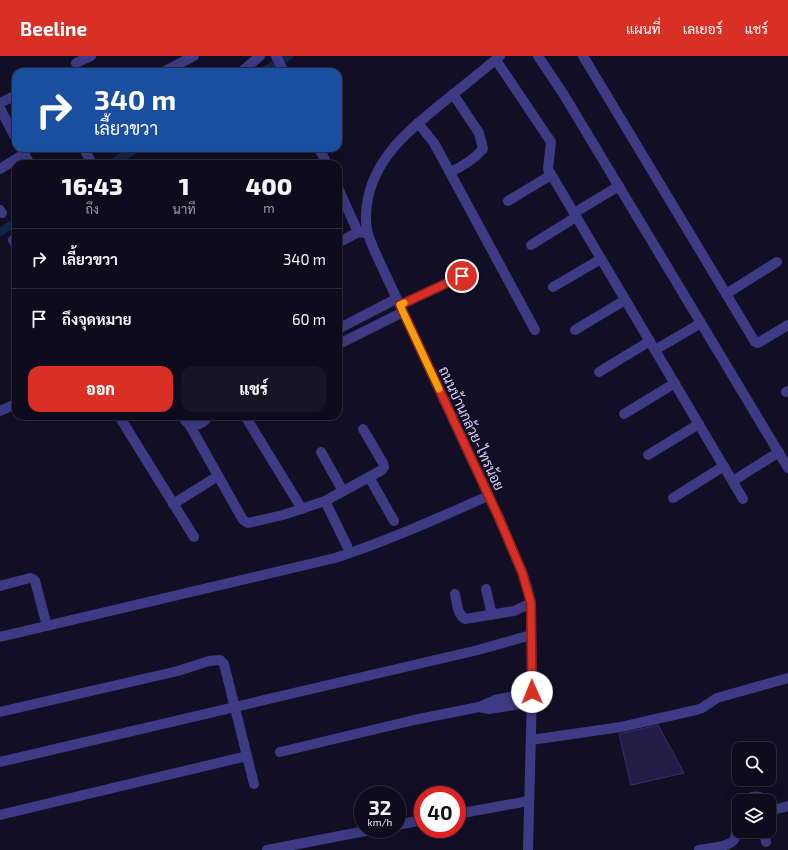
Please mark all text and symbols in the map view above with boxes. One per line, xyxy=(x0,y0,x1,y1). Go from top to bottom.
text: Beeline xyxy=(20,17,87,40)
text: แผนที่ xyxy=(626,20,661,37)
text: เลเยอร์ xyxy=(683,20,723,37)
text: แชร์ xyxy=(745,20,768,37)
text: 340 m xyxy=(94,82,176,116)
icon: right xyxy=(28,84,80,136)
text: เลี้ยวขวา xyxy=(94,117,158,139)
text: 16:43 xyxy=(62,171,123,200)
text: 1 xyxy=(179,171,190,200)
text: 400 xyxy=(246,171,292,200)
text: m xyxy=(263,200,275,216)
text: ถึง xyxy=(86,201,99,217)
text: นาที xyxy=(173,201,196,217)
icon: right xyxy=(28,248,50,270)
text: เลี้ยวขวา xyxy=(62,250,118,268)
text: 340 m xyxy=(283,250,326,268)
pin xyxy=(445,259,479,293)
icon: arrive xyxy=(451,265,473,287)
icon: arrive xyxy=(28,308,50,330)
text: ถึงจุดหมาย xyxy=(62,310,132,328)
text: 60 m xyxy=(292,310,326,328)
street label: ถนนบ้านกล้วย-ไทรน้อย xyxy=(436,363,508,493)
button: ออก xyxy=(28,366,173,412)
button: แชร์ xyxy=(181,366,326,412)
position arrow xyxy=(511,671,553,713)
map controls xyxy=(732,742,776,838)
button: search xyxy=(732,742,776,786)
speed limit sign: 40 xyxy=(414,786,466,838)
button: layers xyxy=(732,794,776,838)
text: 32 xyxy=(369,795,391,819)
text: km/h xyxy=(368,816,392,828)

